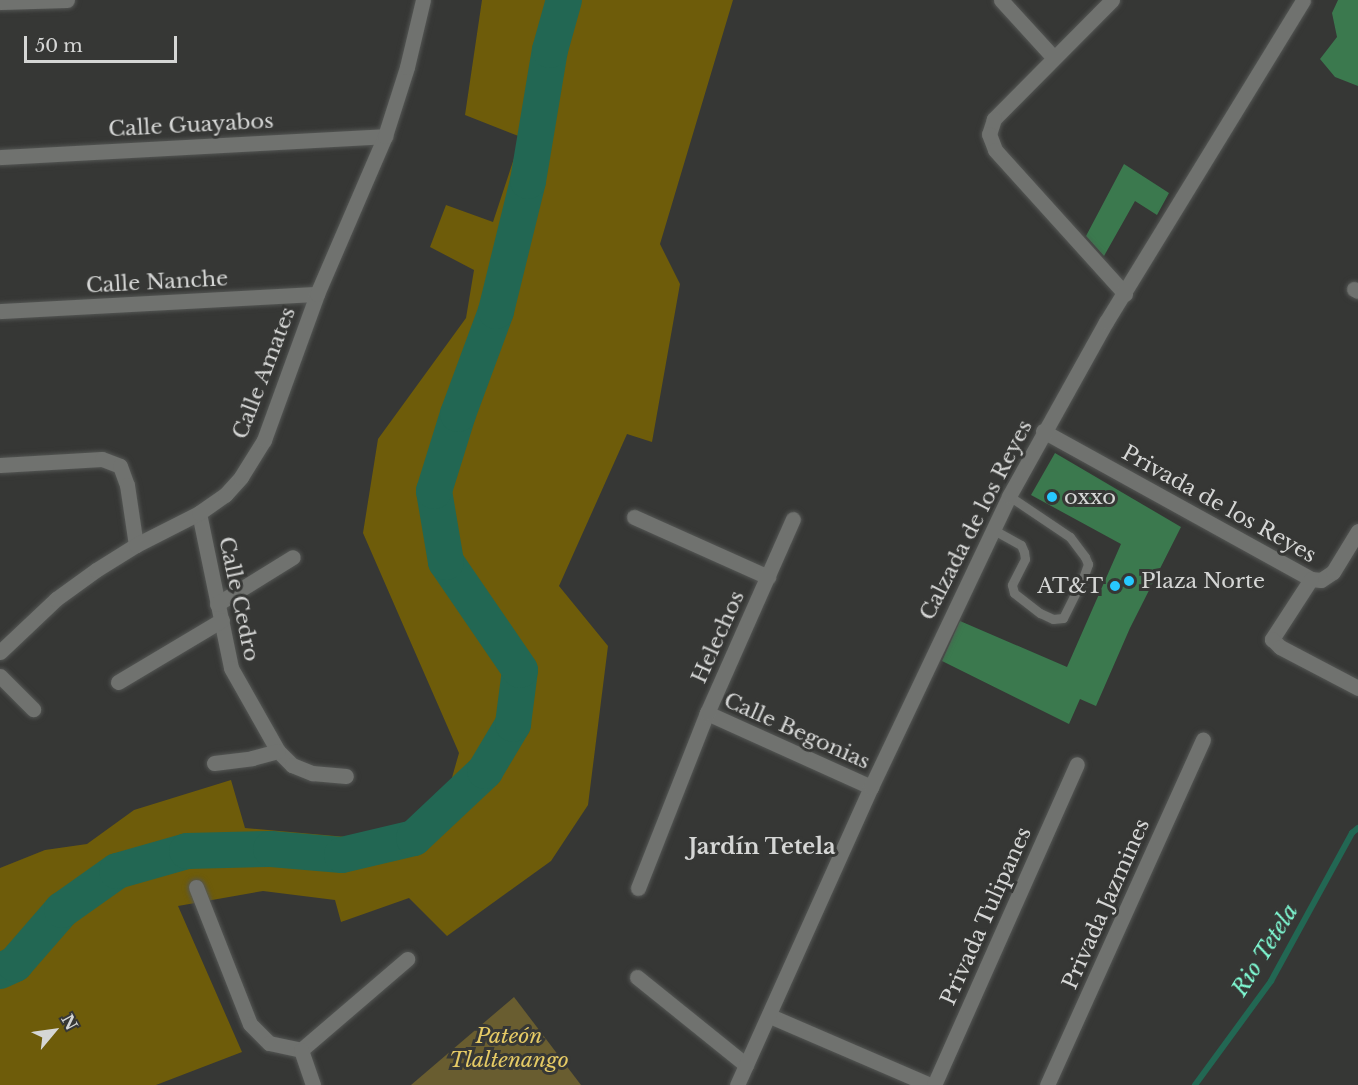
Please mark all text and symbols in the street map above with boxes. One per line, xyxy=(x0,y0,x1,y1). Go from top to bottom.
scale bar xyxy=(27,24,180,62)
text: 50 m xyxy=(35,35,83,57)
street label: Calle Guayabos xyxy=(108,108,274,142)
street label: Calle Nanche xyxy=(85,266,229,298)
street label: Calle Amates xyxy=(227,303,301,443)
street label: Calzada de los Reyes xyxy=(914,416,1038,624)
street label: Privada de los Reyes xyxy=(1117,440,1321,568)
place label: oxxo xyxy=(1064,484,1116,510)
marker: oxxo xyxy=(1045,490,1059,504)
street label: Calle Cedro xyxy=(213,534,265,664)
place label: Plaza Norte xyxy=(1141,568,1265,594)
place label: AT&T xyxy=(1037,573,1103,599)
marker: Plaza Norte xyxy=(1122,574,1136,588)
marker: AT&T xyxy=(1108,579,1122,593)
street label: Helechos xyxy=(686,587,750,687)
street label: Calle Begonias xyxy=(720,687,874,775)
street label: Privada Jazmines xyxy=(1057,815,1155,993)
street label: Privada Tulipanes xyxy=(935,823,1037,1009)
district label: Jardín Tetela xyxy=(688,834,836,860)
water label: Rio Tetela xyxy=(1226,899,1304,1001)
north arrow xyxy=(24,1001,84,1061)
text: N xyxy=(57,1011,82,1034)
park label: Pateón Tlaltenango xyxy=(449,1023,569,1073)

